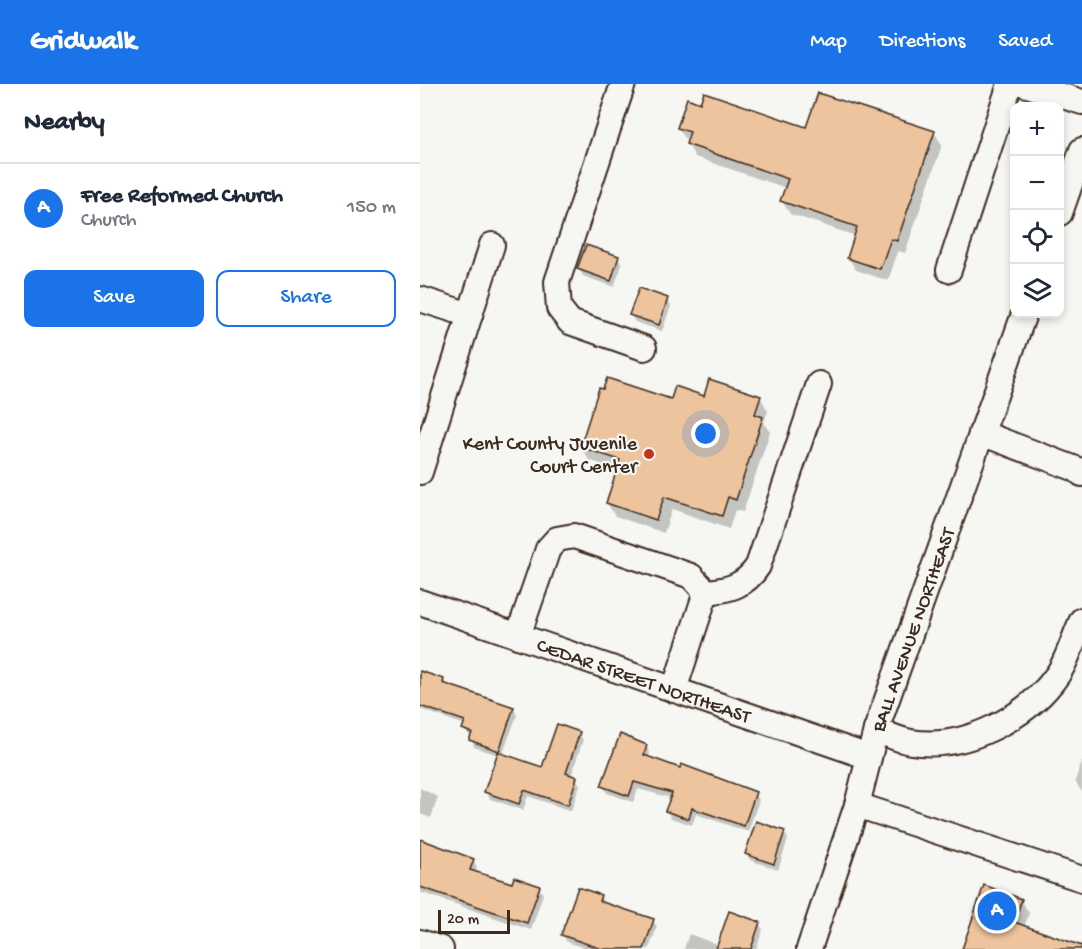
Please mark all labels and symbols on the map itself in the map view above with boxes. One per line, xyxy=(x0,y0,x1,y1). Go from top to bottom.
your location xyxy=(691,419,720,448)
place label: Kent County Juvenile Court Center xyxy=(463,434,639,480)
marker: Kent County Juvenile Court Center xyxy=(642,447,656,461)
street label: BALL AVENUE NORTHEAST xyxy=(868,524,962,736)
street label: CEDAR STREET NORTHEAST xyxy=(533,635,754,731)
pin: A xyxy=(978,888,1016,934)
scale bar xyxy=(438,907,510,934)

